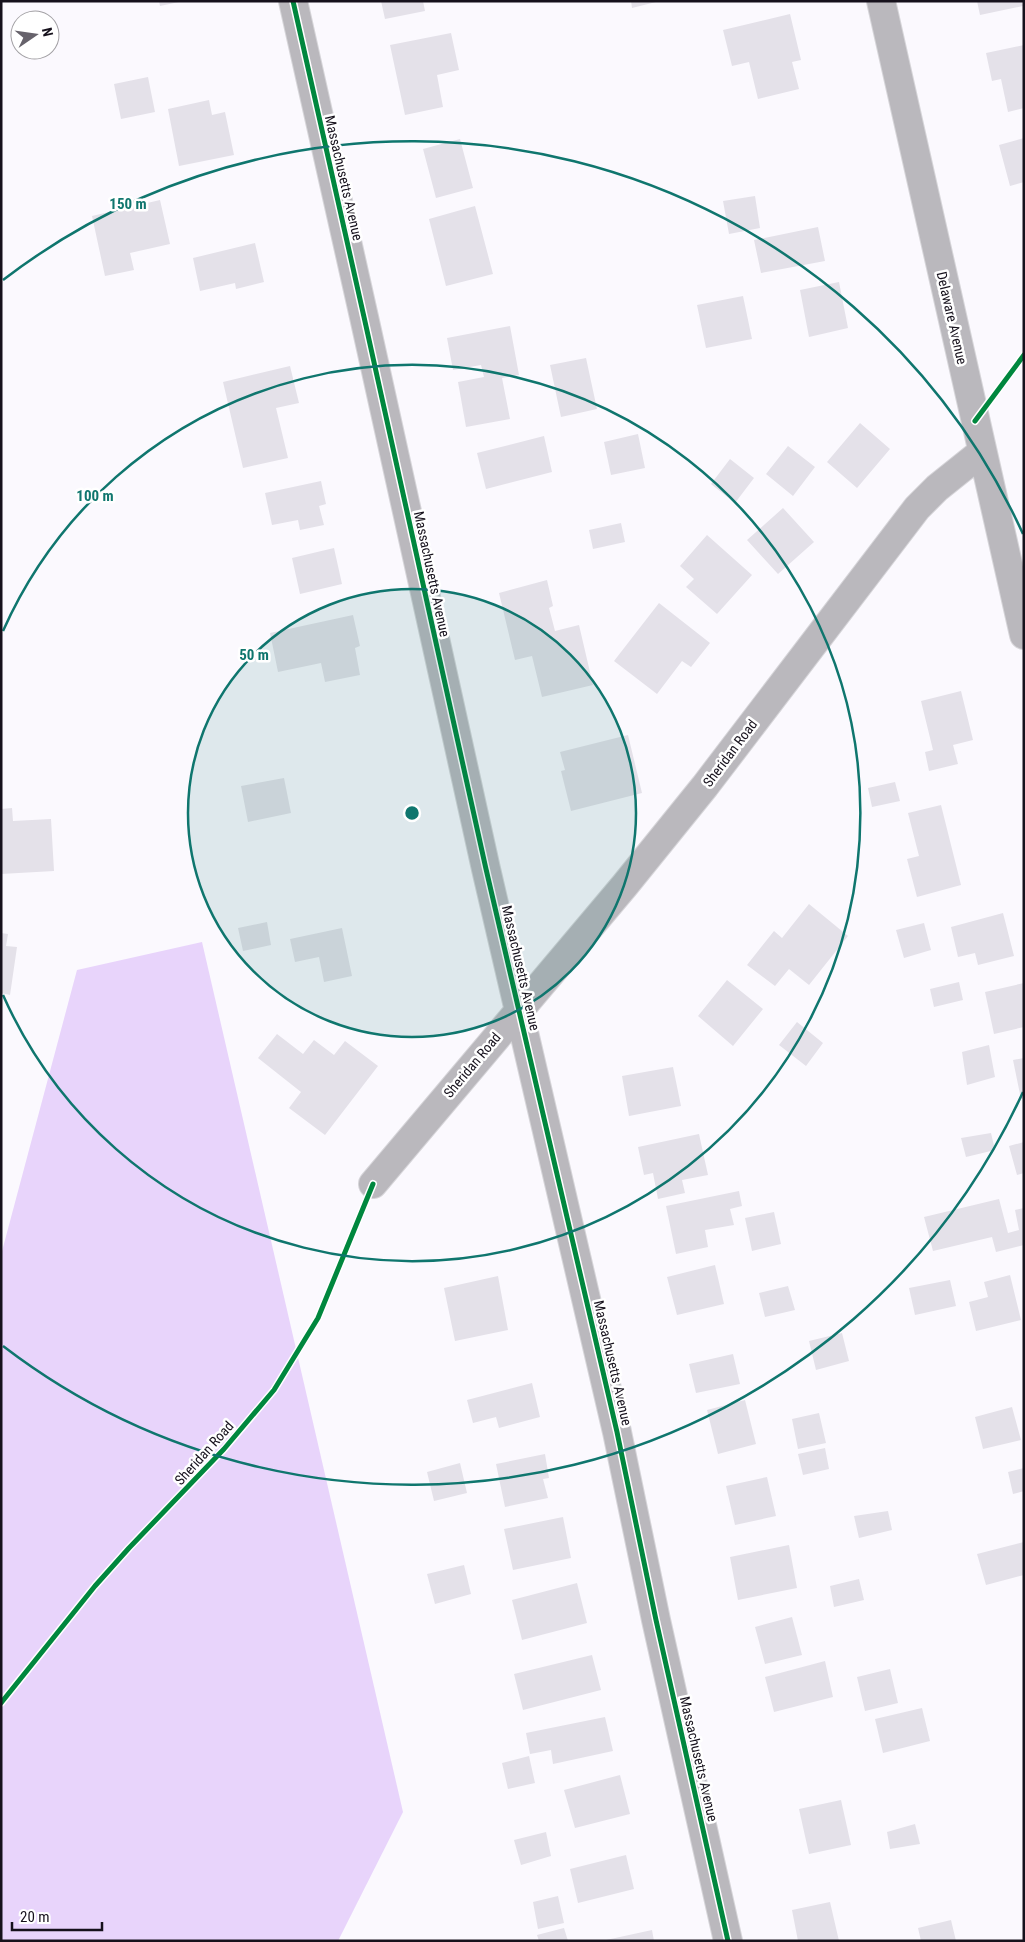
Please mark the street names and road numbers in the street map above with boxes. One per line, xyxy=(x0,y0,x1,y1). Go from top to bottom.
street label: Massachusetts Avenue xyxy=(322,114,366,243)
street label: Delaware Avenue xyxy=(934,270,971,366)
street label: Massachusetts Avenue xyxy=(411,510,453,639)
street label: Sheridan Road xyxy=(700,716,760,790)
street label: Massachusetts Avenue xyxy=(499,904,543,1033)
street label: Sheridan Road xyxy=(440,1029,504,1101)
street label: Massachusetts Avenue xyxy=(591,1299,635,1428)
street label: Sheridan Road xyxy=(171,1418,237,1488)
street label: Massachusetts Avenue xyxy=(677,1695,721,1824)

